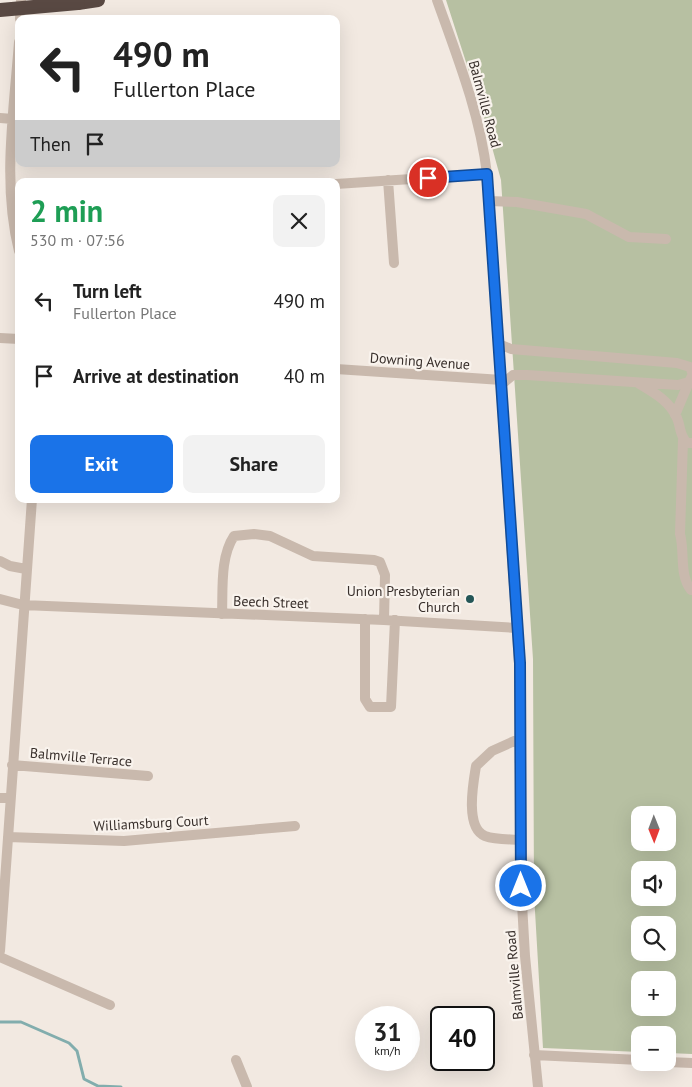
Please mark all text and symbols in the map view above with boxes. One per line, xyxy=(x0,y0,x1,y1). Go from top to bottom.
text: 490 m xyxy=(113,31,210,77)
icon: left xyxy=(30,35,95,100)
street label: Balmville Road xyxy=(465,58,505,150)
text: Fullerton Place xyxy=(113,75,256,103)
icon: arrive xyxy=(81,130,109,158)
text: Then xyxy=(30,132,71,156)
pin xyxy=(407,157,449,199)
icon: arrive xyxy=(414,164,442,192)
text: 2 min xyxy=(30,191,103,230)
button: close xyxy=(273,195,325,247)
text: 530 m · 07:56 xyxy=(30,230,125,250)
text: Turn left xyxy=(73,279,142,303)
icon: left xyxy=(30,287,58,315)
text: 490 m xyxy=(273,289,325,313)
text: Fullerton Place xyxy=(73,303,177,323)
street label: Downing Avenue xyxy=(369,349,471,373)
icon: arrive xyxy=(30,362,58,390)
text: Arrive at destination xyxy=(73,364,239,388)
text: 40 m xyxy=(284,364,325,388)
button: Exit xyxy=(30,435,173,493)
button: Share xyxy=(183,435,325,493)
place label: Union Presbyterian Church xyxy=(347,582,460,616)
street label: Beech Street xyxy=(233,592,309,612)
marker: Union Presbyterian Church xyxy=(464,593,476,605)
street label: Balmville Terrace xyxy=(29,744,133,770)
north arrow xyxy=(631,806,676,851)
map controls xyxy=(631,806,676,1071)
street label: Williamsburg Court xyxy=(93,811,209,835)
position arrow xyxy=(494,859,546,911)
button: sound xyxy=(631,861,676,906)
button: search xyxy=(631,916,676,961)
street label: Balmville Road xyxy=(501,930,527,1020)
button: + xyxy=(631,971,676,1016)
speed limit sign: 40 xyxy=(430,1006,495,1071)
text: 31 xyxy=(373,1016,402,1048)
button: − xyxy=(631,1026,676,1071)
text: km/h xyxy=(374,1043,401,1058)

